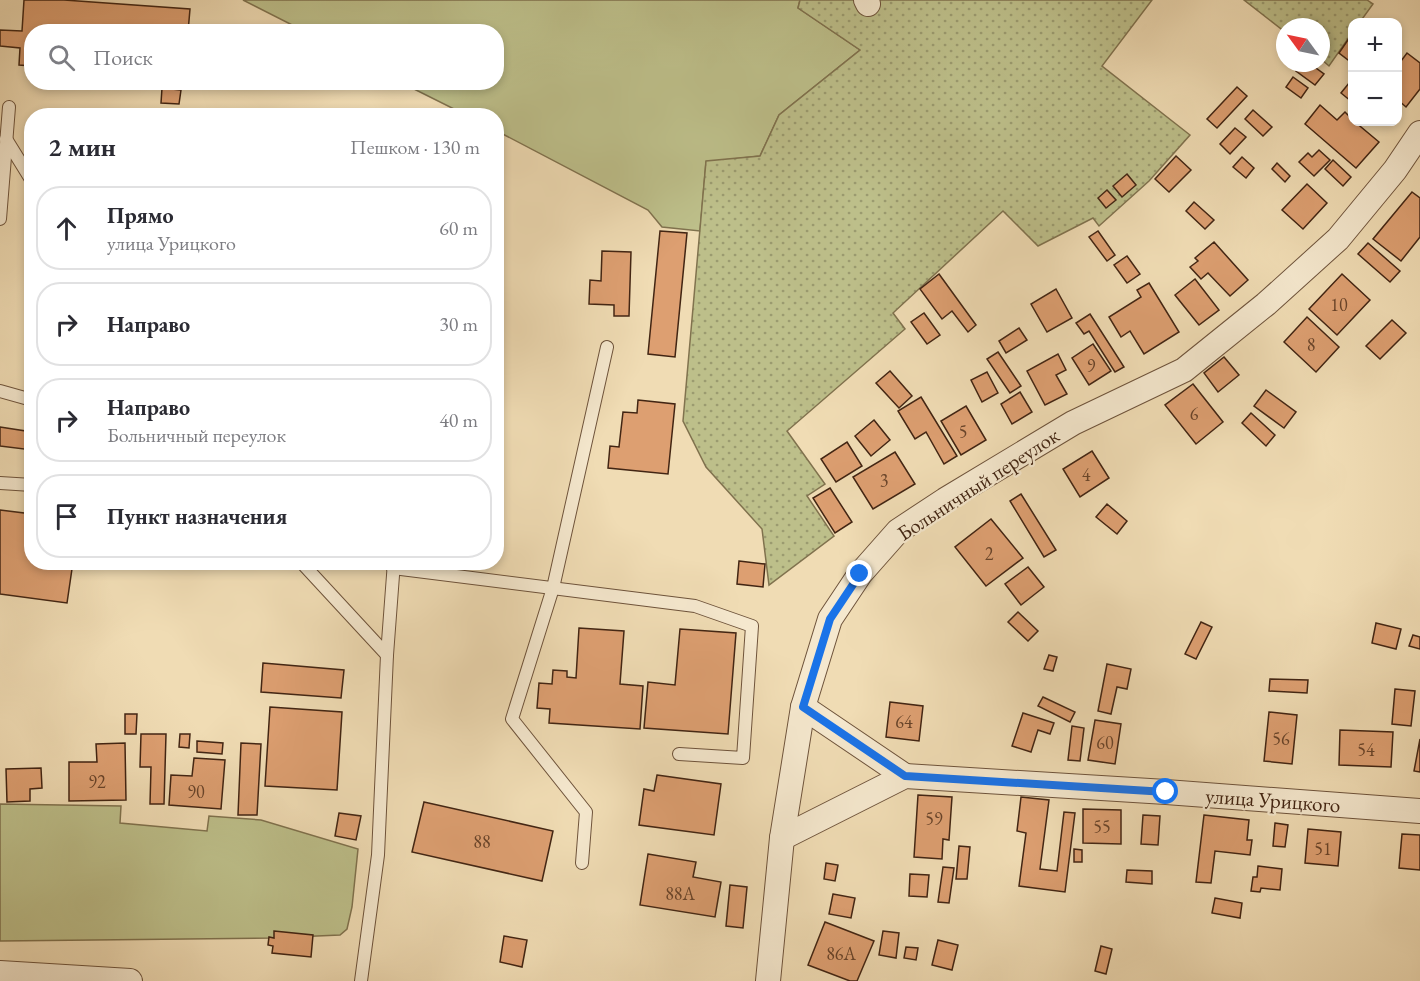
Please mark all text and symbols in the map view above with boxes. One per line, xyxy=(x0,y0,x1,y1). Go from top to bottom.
north arrow xyxy=(1276,18,1330,72)
map controls xyxy=(1348,18,1402,126)
button: + xyxy=(1348,18,1402,72)
search box xyxy=(24,24,504,90)
icon: search xyxy=(45,41,78,74)
text: Поиск xyxy=(93,43,153,72)
button: − xyxy=(1348,72,1402,126)
text: 2 мин xyxy=(48,130,116,164)
text: Пешком · 130 m xyxy=(350,134,480,160)
text: Прямо xyxy=(107,201,174,230)
icon: ahead xyxy=(50,212,83,245)
text: 60 m xyxy=(439,215,478,241)
text: улица Урицкого xyxy=(107,230,236,256)
house number: 10 xyxy=(1330,293,1348,316)
icon: right xyxy=(50,308,83,341)
text: Направо xyxy=(107,310,190,339)
text: 30 m xyxy=(439,311,478,337)
house number: 8 xyxy=(1307,333,1315,356)
house number: 9 xyxy=(1087,354,1096,377)
text: Направо xyxy=(107,393,190,422)
house number: 6 xyxy=(1190,402,1199,425)
icon: right xyxy=(50,404,83,437)
text: 40 m xyxy=(439,407,478,433)
house number: 5 xyxy=(959,420,967,443)
street label: Больничный переулок xyxy=(892,421,1064,547)
text: Больничный переулок xyxy=(107,422,286,448)
house number: 4 xyxy=(1082,463,1091,486)
house number: 3 xyxy=(880,469,888,492)
icon: arrive xyxy=(50,500,83,533)
text: Пункт назначения xyxy=(107,502,287,531)
house number: 2 xyxy=(985,542,994,565)
route end xyxy=(846,560,872,586)
house number: 64 xyxy=(895,710,913,733)
house number: 56 xyxy=(1272,727,1290,750)
house number: 60 xyxy=(1096,731,1114,754)
house number: 54 xyxy=(1357,738,1375,761)
house number: 92 xyxy=(88,770,106,793)
route start xyxy=(1152,778,1178,804)
house number: 90 xyxy=(187,780,205,803)
street label: улица Урицкого xyxy=(1205,782,1341,818)
house number: 59 xyxy=(925,807,943,830)
house number: 55 xyxy=(1093,815,1111,838)
house number: 88 xyxy=(473,830,491,853)
house number: 51 xyxy=(1314,837,1332,860)
house number: 88А xyxy=(665,882,695,905)
house number: 86А xyxy=(826,942,856,965)

